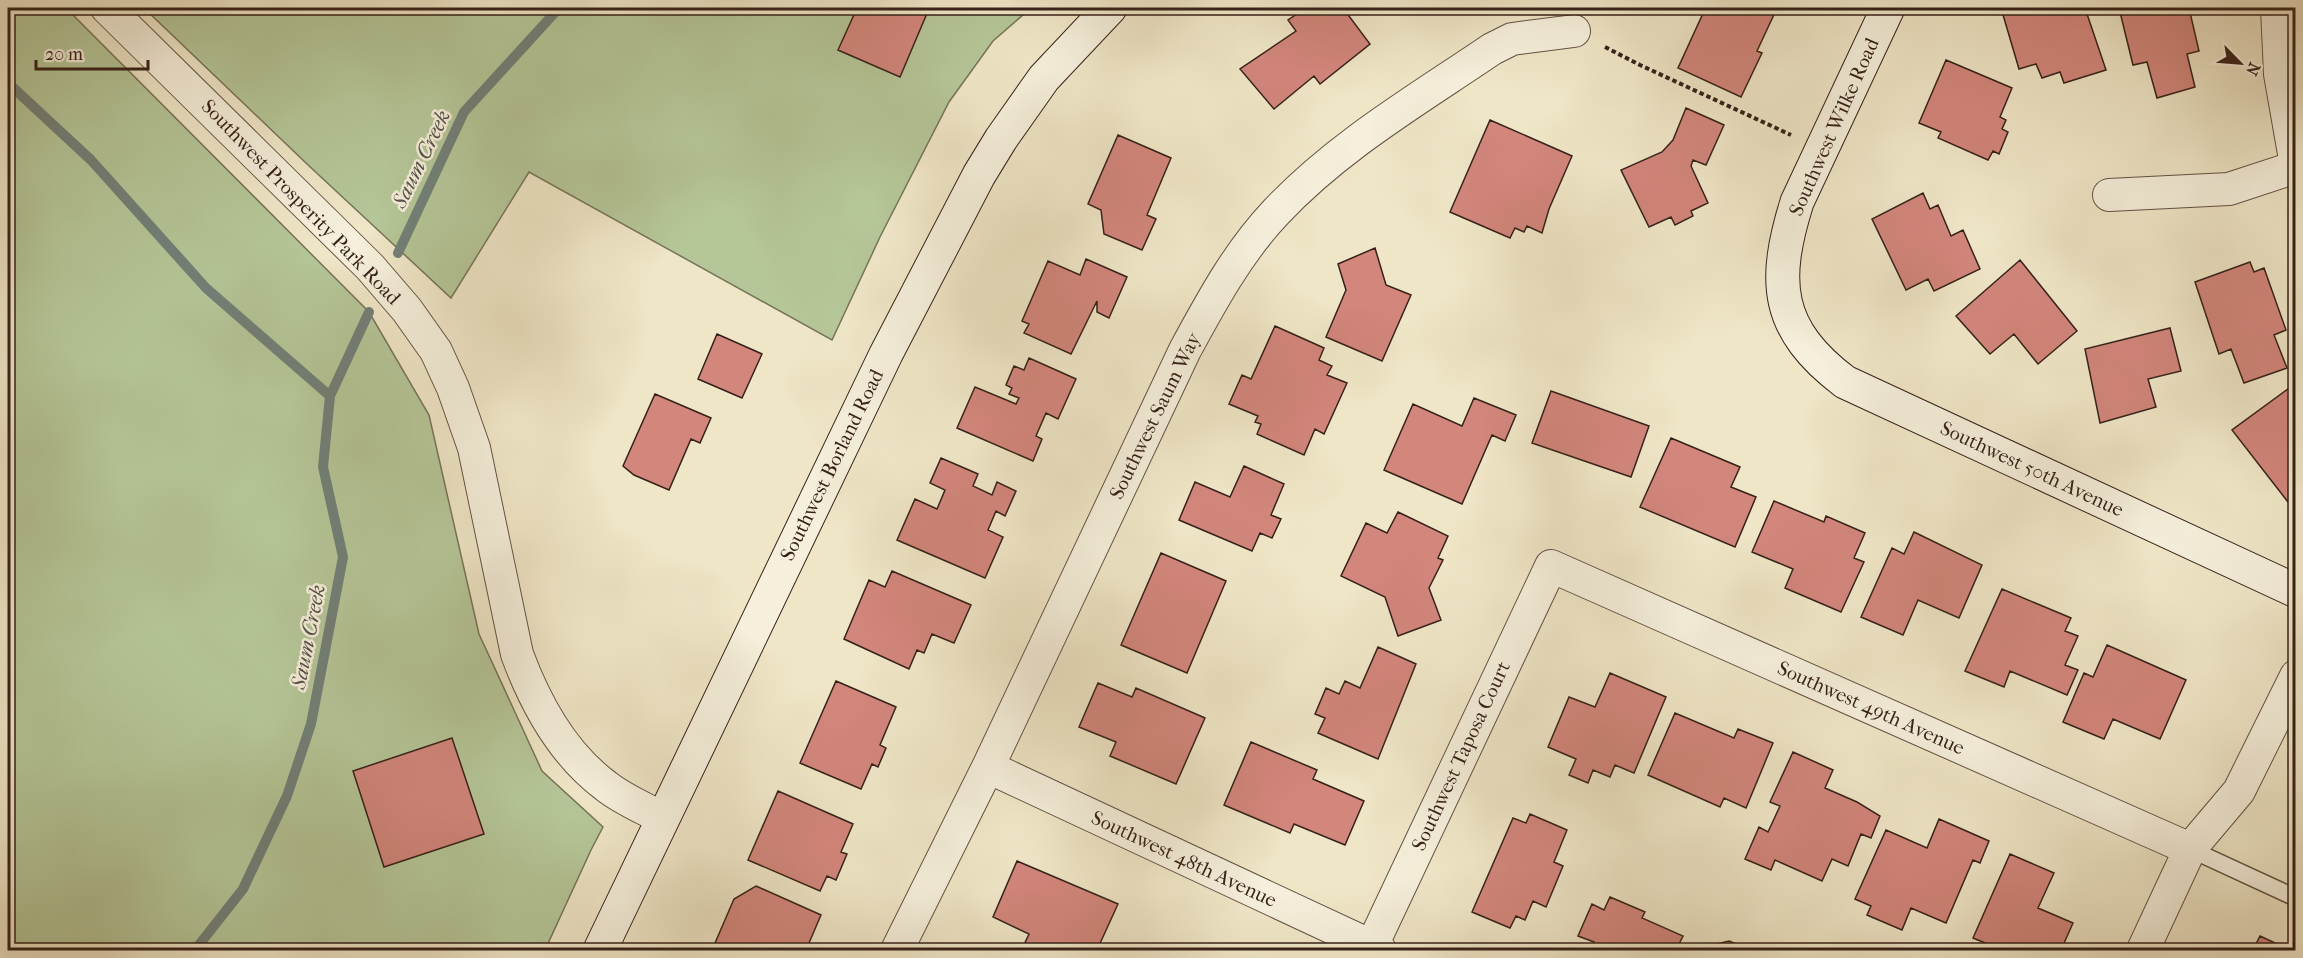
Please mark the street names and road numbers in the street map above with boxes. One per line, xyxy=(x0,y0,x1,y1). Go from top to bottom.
street label: Southwest Wilke Road xyxy=(1784,33,1884,220)
street label: Southwest Prosperity Park Road xyxy=(197,95,406,310)
street label: Southwest Saum Way xyxy=(1105,328,1206,503)
street label: Southwest Borland Road xyxy=(776,365,889,564)
street label: Southwest 50th Avenue xyxy=(1937,416,2127,522)
street label: Southwest 49th Avenue xyxy=(1774,656,1968,760)
street label: Southwest Taposa Court xyxy=(1407,658,1515,854)
street label: Southwest 48th Avenue xyxy=(1088,806,1280,912)

